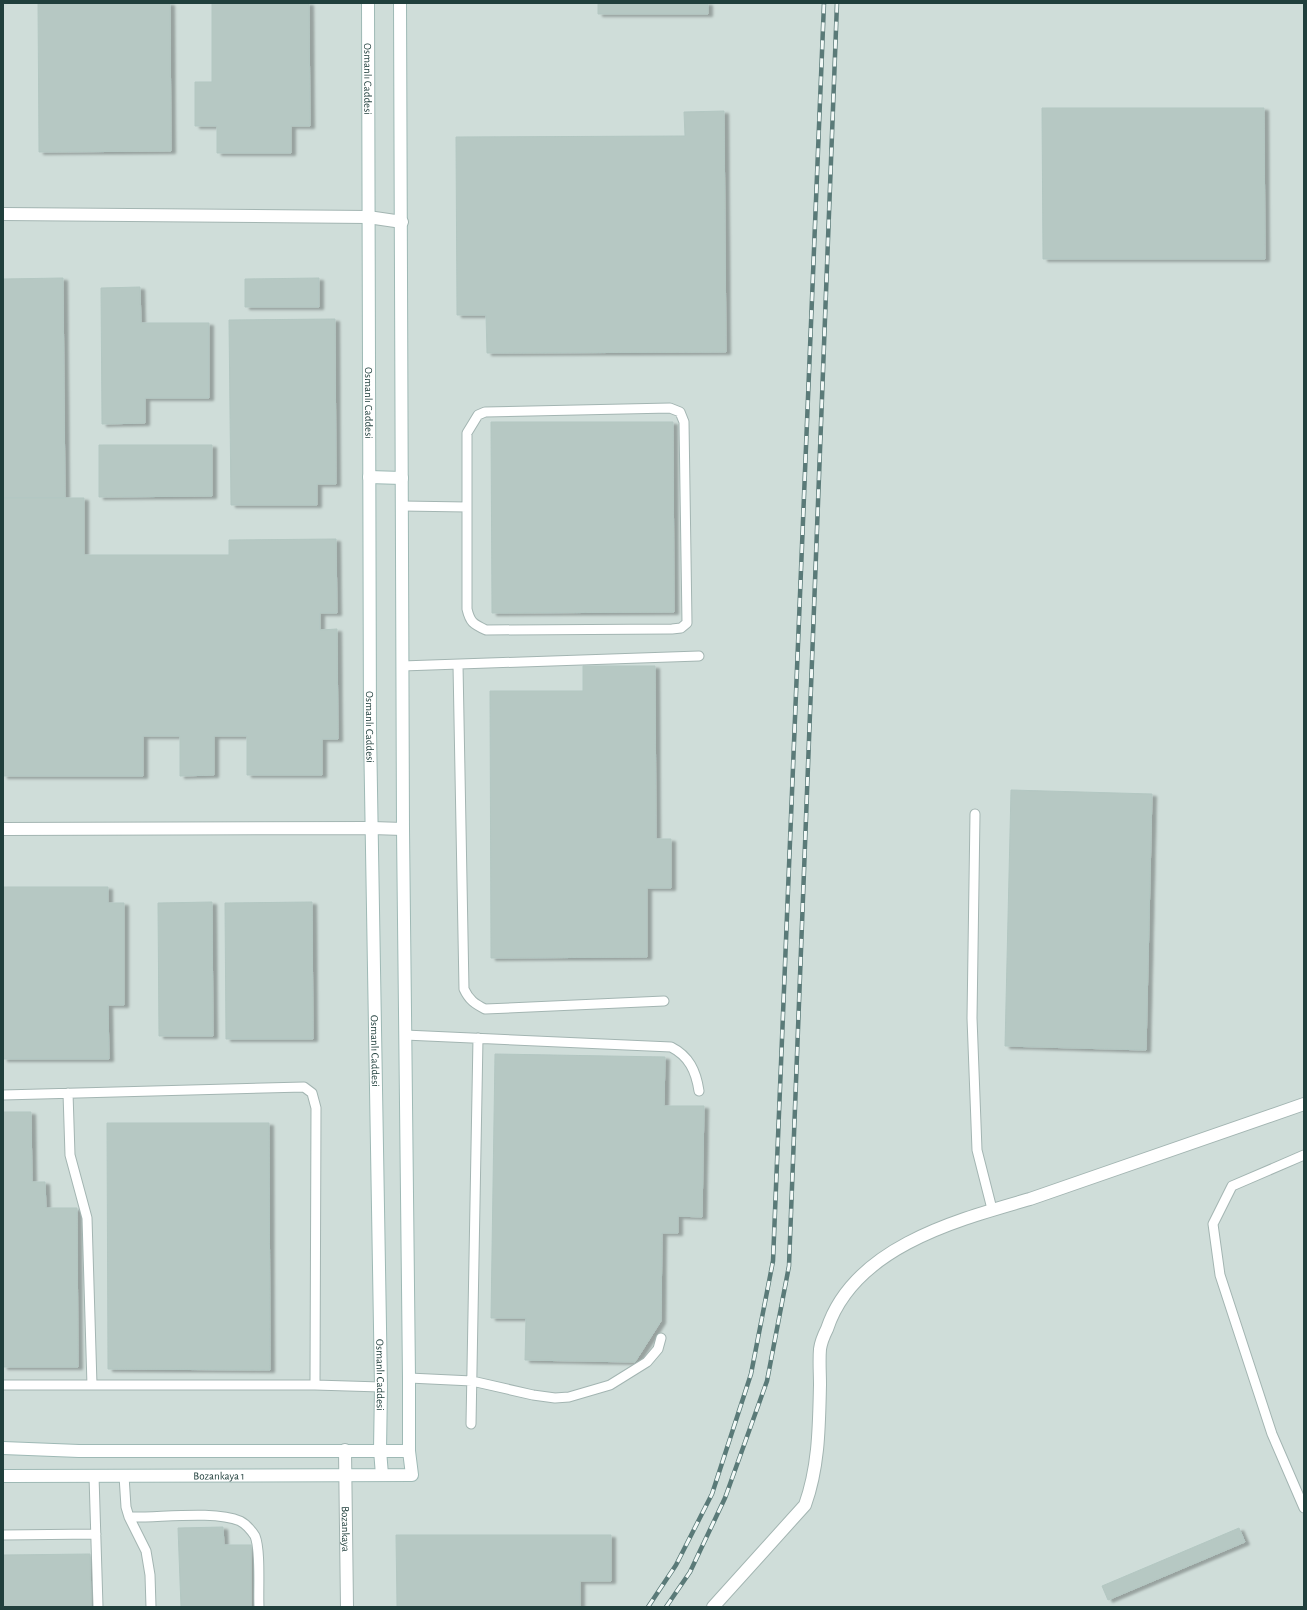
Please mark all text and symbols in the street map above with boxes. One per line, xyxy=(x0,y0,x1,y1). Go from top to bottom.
street label: Osmanlı Caddesi xyxy=(362,43,373,115)
street label: Osmanlı Caddesi xyxy=(363,367,374,439)
street label: Osmanlı Caddesi xyxy=(364,691,376,763)
street label: Osmanlı Caddesi xyxy=(369,1015,381,1087)
street label: Osmanlı Caddesi xyxy=(374,1339,386,1411)
street label: Bozankaya 1 xyxy=(193,1470,245,1482)
street label: Bozankaya xyxy=(340,1506,351,1552)

